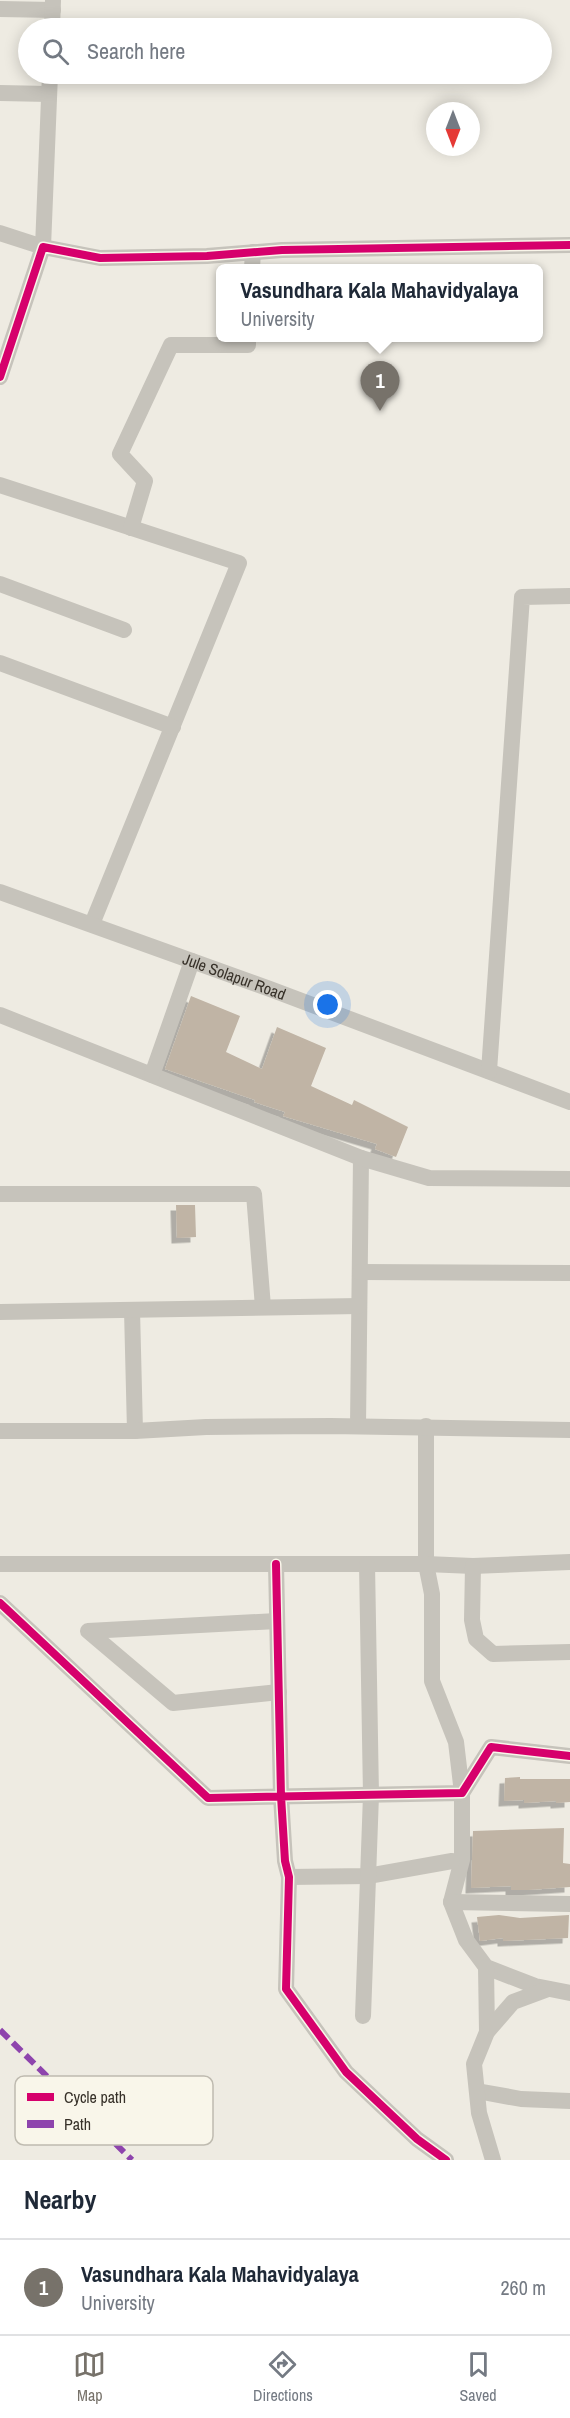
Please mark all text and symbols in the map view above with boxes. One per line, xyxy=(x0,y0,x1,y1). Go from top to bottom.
search box xyxy=(18,18,552,84)
icon: search xyxy=(39,35,72,68)
text: Search here xyxy=(87,36,185,66)
north arrow xyxy=(426,102,480,156)
popup xyxy=(216,264,543,342)
text: Vasundhara Kala Mahavidyalaya xyxy=(241,275,518,305)
text: University xyxy=(241,305,314,332)
pin: 1 xyxy=(360,362,400,411)
street label: Jule Solapur Road xyxy=(180,948,289,1005)
your location xyxy=(313,990,342,1019)
legend xyxy=(15,2076,213,2145)
text: Cycle path xyxy=(64,2086,126,2108)
text: Path xyxy=(64,2113,91,2135)
text: Nearby xyxy=(24,2182,96,2217)
text: Vasundhara Kala Mahavidyalaya xyxy=(81,2259,359,2289)
text: 1 xyxy=(39,2274,48,2301)
text: 260 m xyxy=(500,2274,546,2301)
text: University xyxy=(81,2289,155,2316)
tab: Map xyxy=(73,2348,106,2406)
tab: Directions xyxy=(253,2348,313,2406)
tab: Saved xyxy=(459,2348,497,2406)

